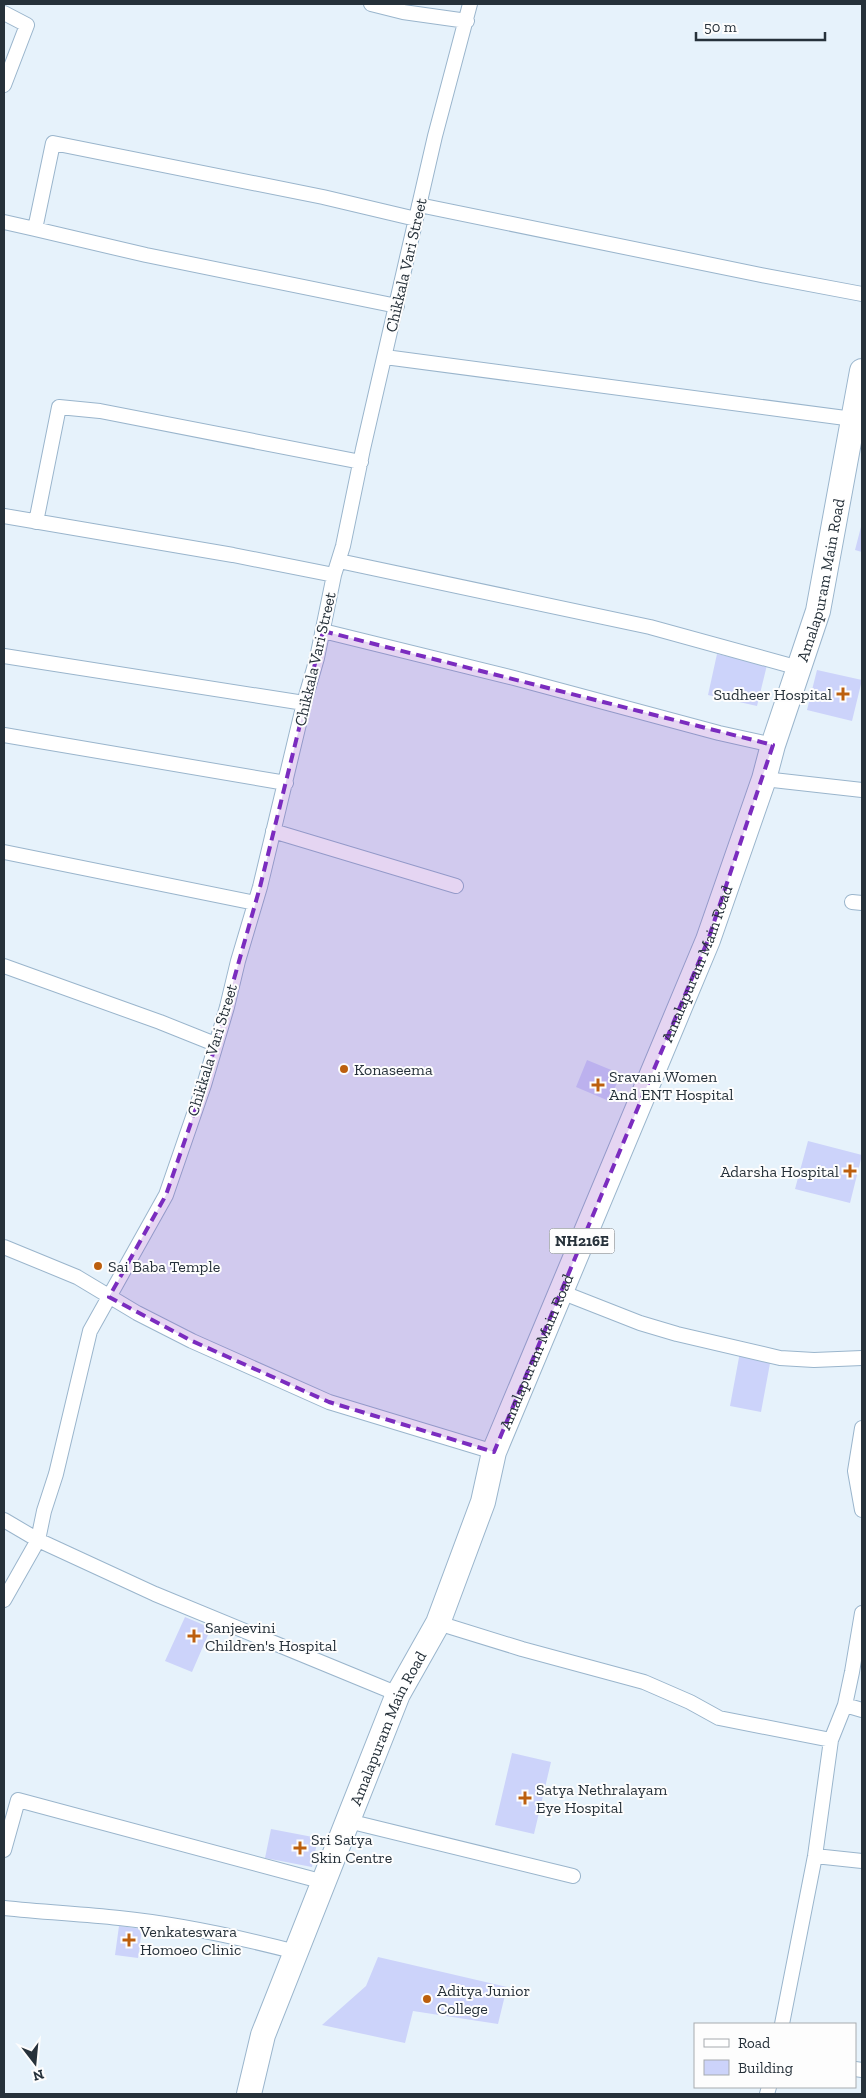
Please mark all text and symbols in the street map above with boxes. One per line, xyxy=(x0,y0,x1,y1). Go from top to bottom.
scale bar xyxy=(696,10,825,42)
text: 50 m xyxy=(704,18,737,36)
street label: Chikkala Vari Street xyxy=(381,196,431,334)
street label: Amalapuram Main Road xyxy=(792,497,848,664)
street label: Chikkala Vari Street xyxy=(290,590,340,728)
place label: Sudheer Hospital xyxy=(713,685,832,704)
marker: Sudheer Hospital xyxy=(836,687,850,701)
street label: Amalapuram Main Road xyxy=(657,882,736,1045)
street label: Chikkala Vari Street xyxy=(183,982,241,1118)
place label: Konaseema xyxy=(354,1060,433,1079)
marker: Konaseema xyxy=(338,1063,350,1075)
place label: Sravani Women And ENT Hospital xyxy=(609,1067,734,1104)
marker: Sravani Women And ENT Hospital xyxy=(591,1078,605,1092)
place label: Adarsha Hospital xyxy=(720,1162,839,1181)
marker: Adarsha Hospital xyxy=(843,1164,857,1178)
road number: NH216E xyxy=(550,1228,614,1254)
place label: Sai Baba Temple xyxy=(108,1257,220,1276)
marker: Sai Baba Temple xyxy=(92,1260,104,1272)
street label: Amalapuram Main Road xyxy=(495,1271,577,1432)
place label: Sanjeevini Children's Hospital xyxy=(205,1618,337,1655)
marker: Sanjeevini Children's Hospital xyxy=(187,1629,201,1643)
street label: Amalapuram Main Road xyxy=(345,1647,430,1808)
place label: Satya Nethralayam Eye Hospital xyxy=(536,1780,668,1817)
marker: Satya Nethralayam Eye Hospital xyxy=(518,1791,532,1805)
place label: Sri Satya Skin Centre xyxy=(311,1830,392,1867)
marker: Sri Satya Skin Centre xyxy=(293,1841,307,1855)
place label: Venkateswara Homoeo Clinic xyxy=(139,1922,241,1959)
marker: Venkateswara Homoeo Clinic xyxy=(122,1933,136,1947)
place label: Aditya Junior College xyxy=(437,1981,530,2018)
marker: Aditya Junior College xyxy=(421,1993,433,2005)
legend xyxy=(694,2023,856,2088)
text: Road xyxy=(738,2034,771,2052)
north arrow xyxy=(10,2038,60,2088)
text: Building xyxy=(738,2059,793,2077)
text: N xyxy=(31,2065,46,2085)

